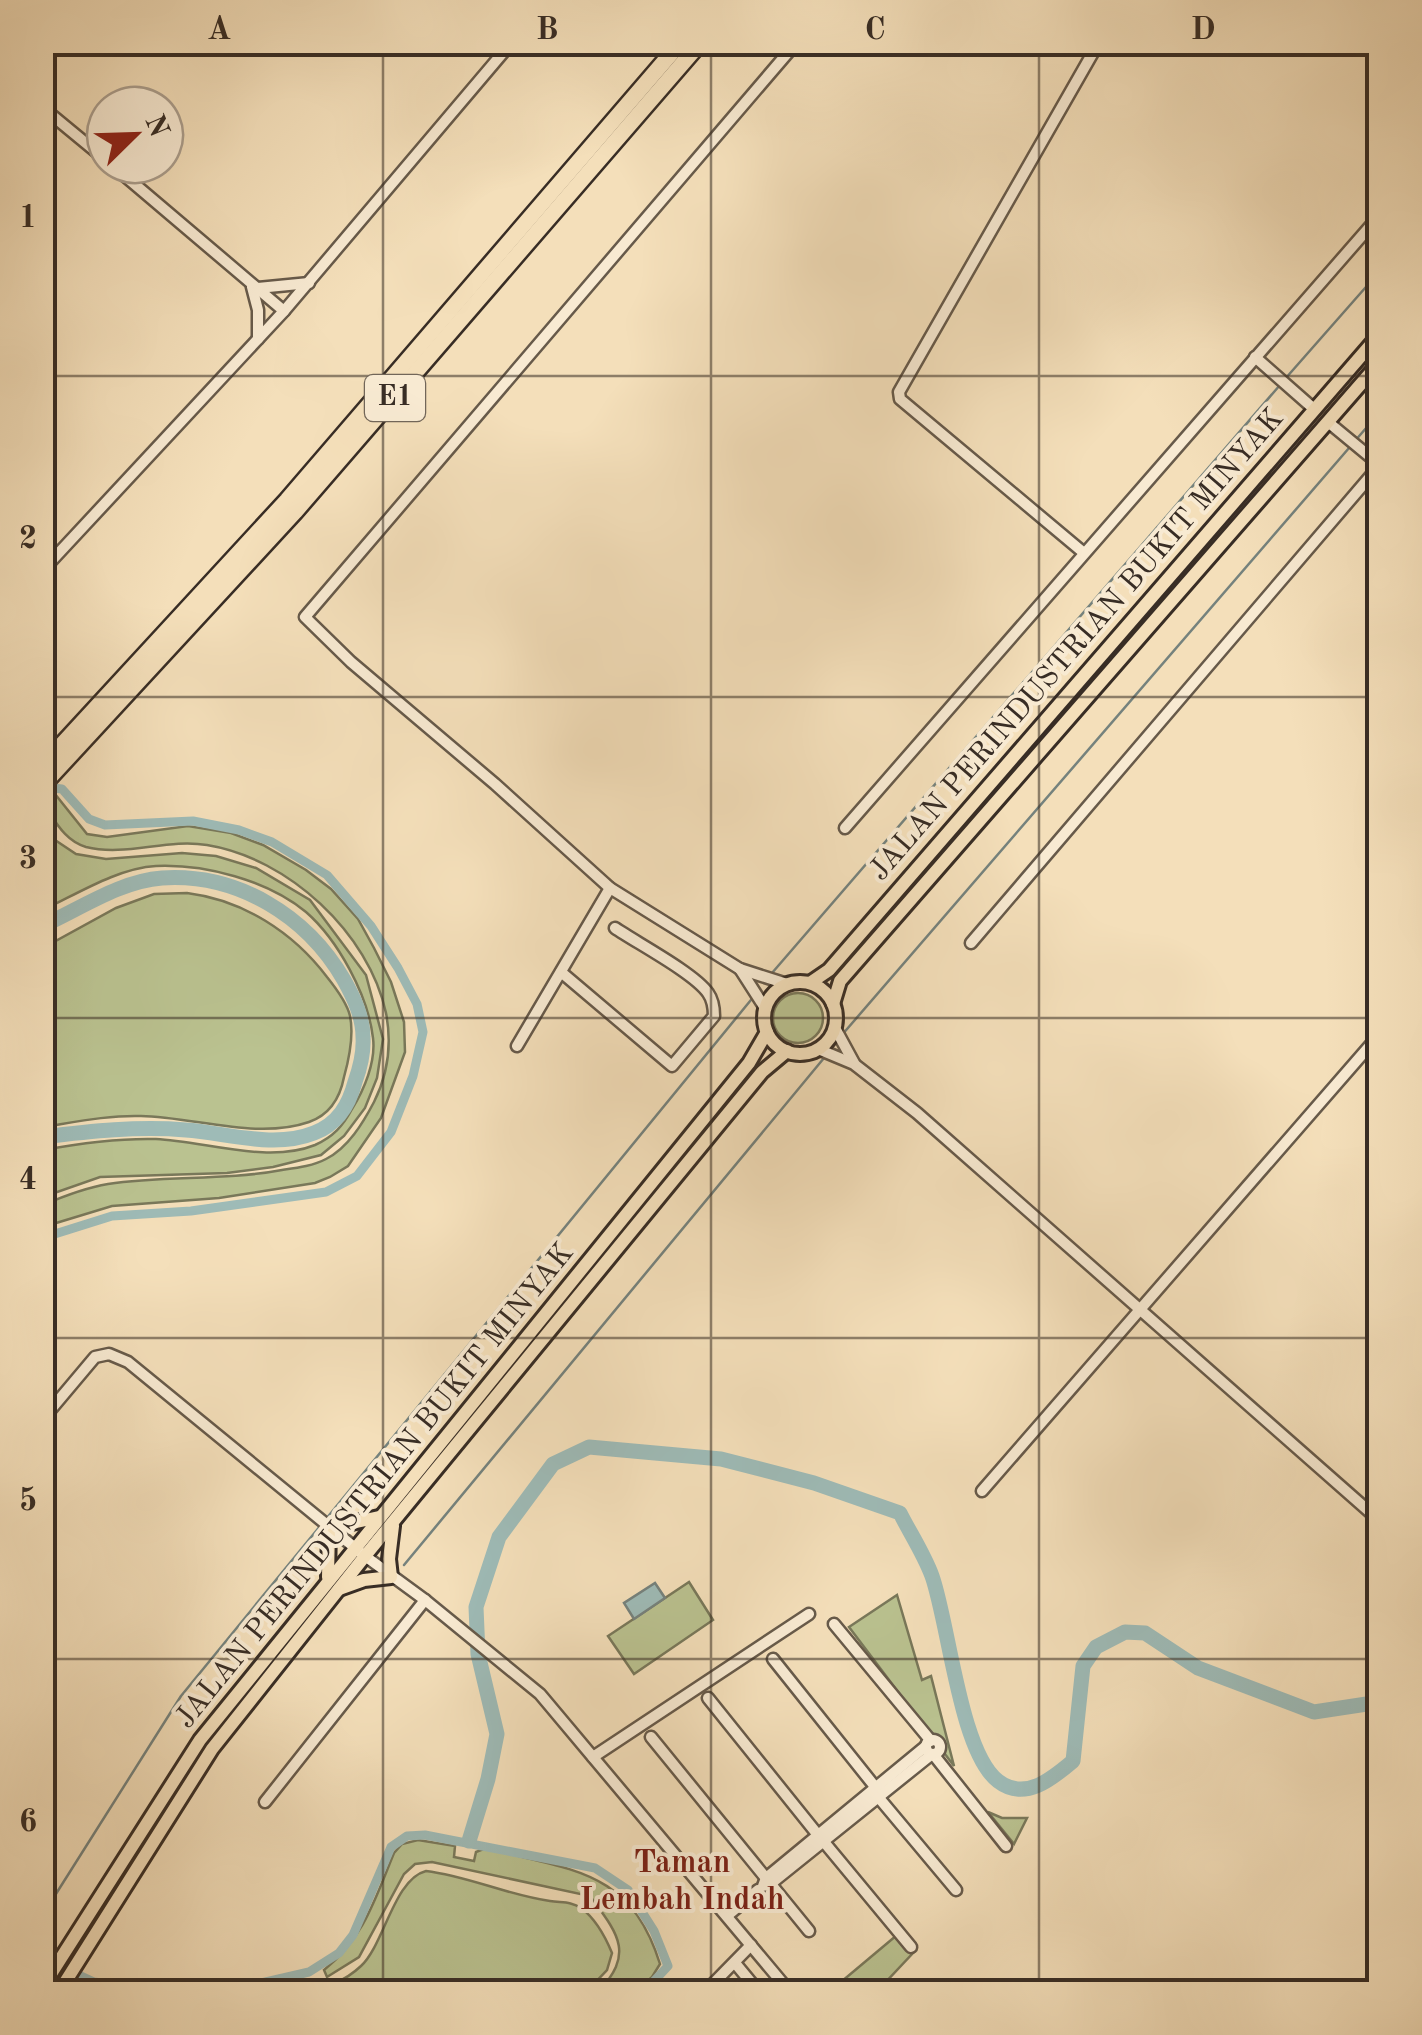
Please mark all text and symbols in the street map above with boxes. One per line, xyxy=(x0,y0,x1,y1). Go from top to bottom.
text: A xyxy=(207,15,231,47)
text: B xyxy=(536,15,558,47)
text: C xyxy=(864,15,886,47)
text: D xyxy=(1190,15,1216,47)
north arrow xyxy=(85,85,185,185)
text: N xyxy=(138,111,173,142)
text: 1 xyxy=(19,203,37,235)
road number: E1 xyxy=(365,375,425,421)
street label: JALAN PERINDUSTRIAN BUKIT MINYAK xyxy=(864,403,1290,887)
text: 2 xyxy=(19,524,37,556)
text: 3 xyxy=(19,844,37,876)
text: 4 xyxy=(19,1165,37,1197)
street label: JALAN PERINDUSTRIAN BUKIT MINYAK xyxy=(170,1238,580,1734)
text: 5 xyxy=(19,1486,37,1518)
text: 6 xyxy=(19,1807,37,1839)
district label: Taman Lembah Indah xyxy=(579,1848,785,1917)

